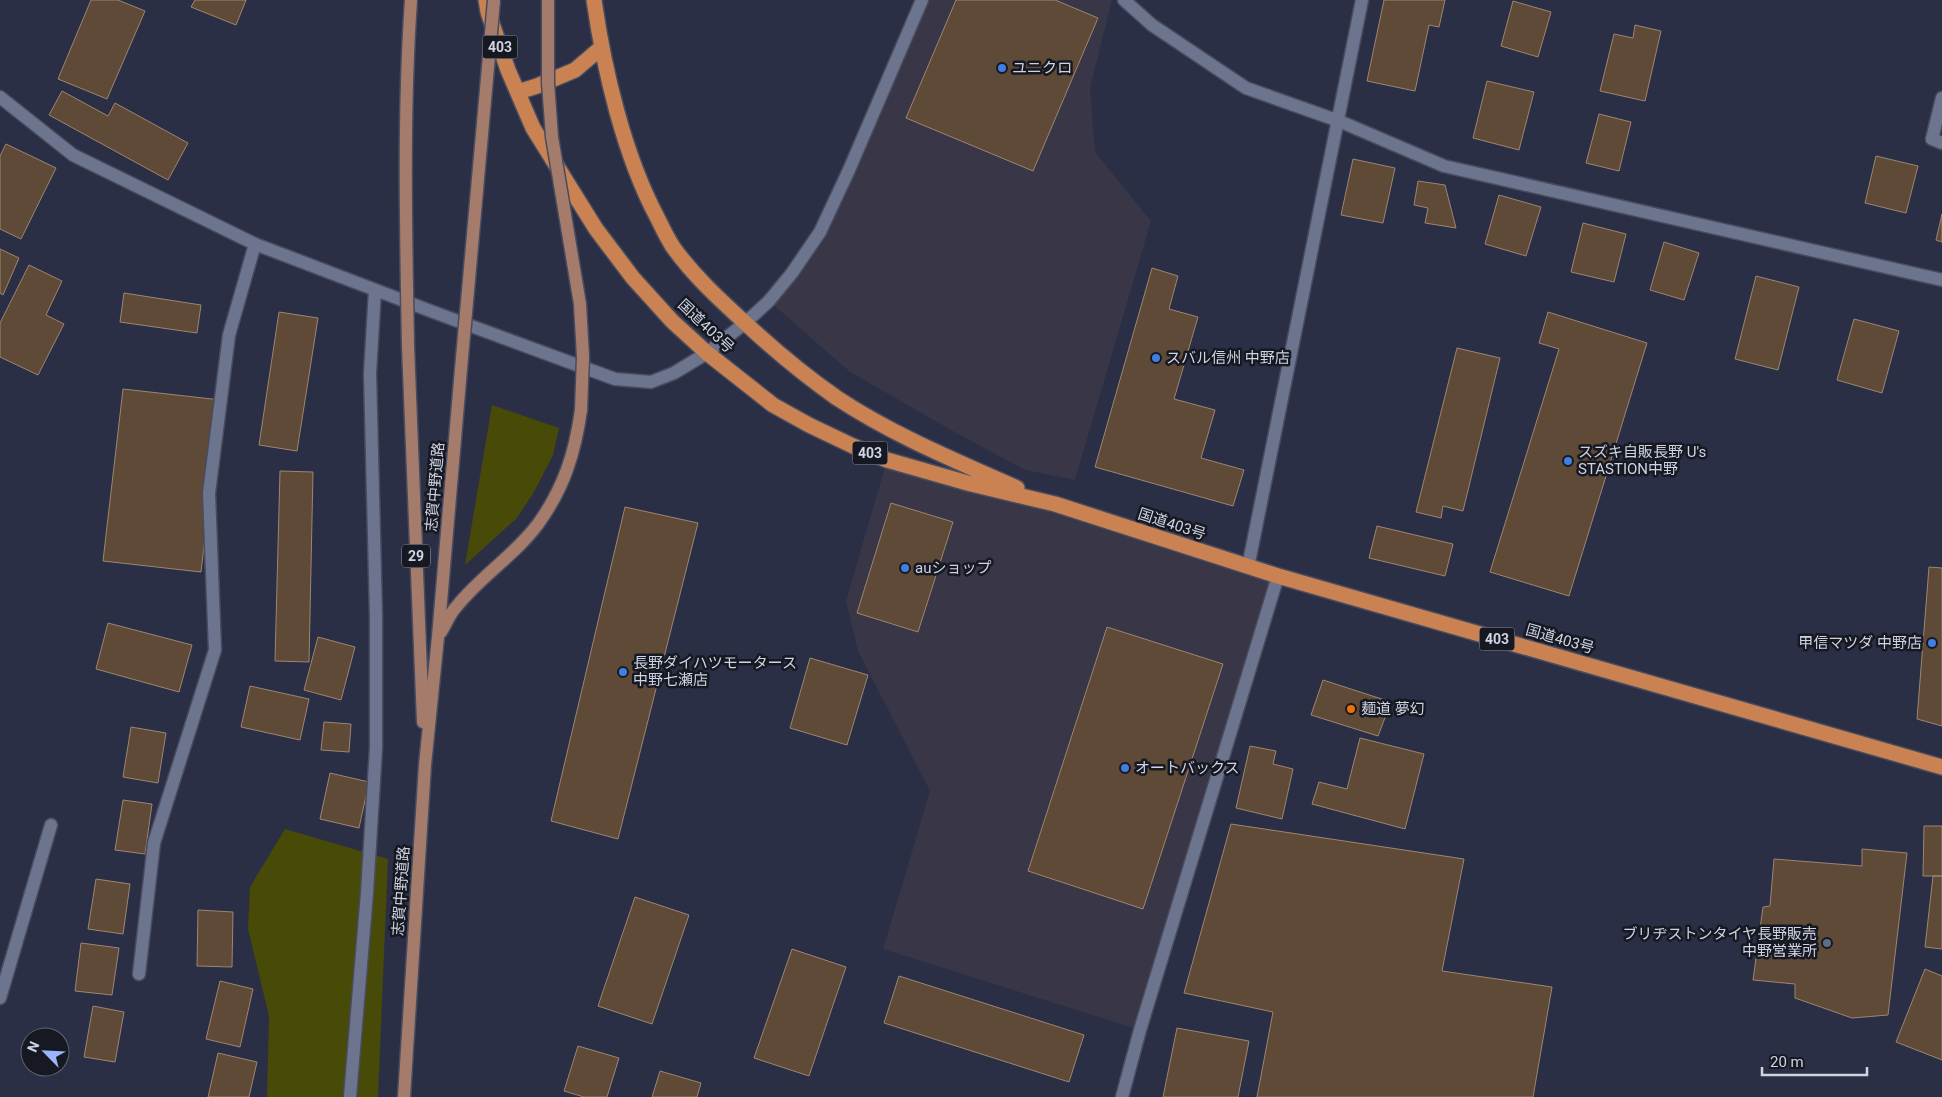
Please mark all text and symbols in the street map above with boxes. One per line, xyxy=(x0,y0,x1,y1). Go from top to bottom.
road number: 403 xyxy=(482,36,518,58)
place label: ユニクロ xyxy=(1012,59,1072,77)
marker: ユニクロ xyxy=(996,62,1008,74)
street label: 国道403号 xyxy=(674,295,738,357)
place label: スバル信州 中野店 xyxy=(1166,349,1290,367)
marker: スバル信州 中野店 xyxy=(1150,352,1162,364)
street label: 志賀中野道路 xyxy=(422,441,448,533)
road number: 403 xyxy=(852,442,888,464)
place label: スズキ自販長野 U's STASTION中野 xyxy=(1578,443,1706,478)
marker: スズキ自販長野 U's STASTION中野 xyxy=(1562,455,1574,467)
street label: 国道403号 xyxy=(1136,505,1208,543)
road number: 29 xyxy=(402,544,430,568)
place label: auショップ xyxy=(915,559,991,577)
marker: auショップ xyxy=(899,562,911,574)
street label: 国道403号 xyxy=(1524,621,1596,657)
road number: 403 xyxy=(1480,628,1514,650)
place label: 甲信マツダ 中野店 xyxy=(1798,634,1922,652)
marker: 甲信マツダ 中野店 xyxy=(1926,637,1938,649)
place label: 長野ダイハツモータース 中野七瀬店 xyxy=(633,654,797,689)
marker: 長野ダイハツモータース 中野七瀬店 xyxy=(617,666,629,678)
place label: 麺道 夢幻 xyxy=(1361,700,1425,718)
marker: 麺道 夢幻 xyxy=(1345,703,1357,715)
place label: オートバックス xyxy=(1135,759,1240,777)
marker: オートバックス xyxy=(1119,762,1131,774)
street label: 志賀中野道路 xyxy=(389,845,413,937)
place label: ブリヂストンタイヤ長野販売 中野営業所 xyxy=(1622,925,1817,960)
marker: ブリヂストンタイヤ長野販売 中野営業所 xyxy=(1821,937,1833,949)
north arrow xyxy=(20,1027,70,1077)
text: N xyxy=(24,1039,42,1054)
scale bar xyxy=(1762,1044,1867,1076)
text: 20 m xyxy=(1770,1053,1804,1071)

